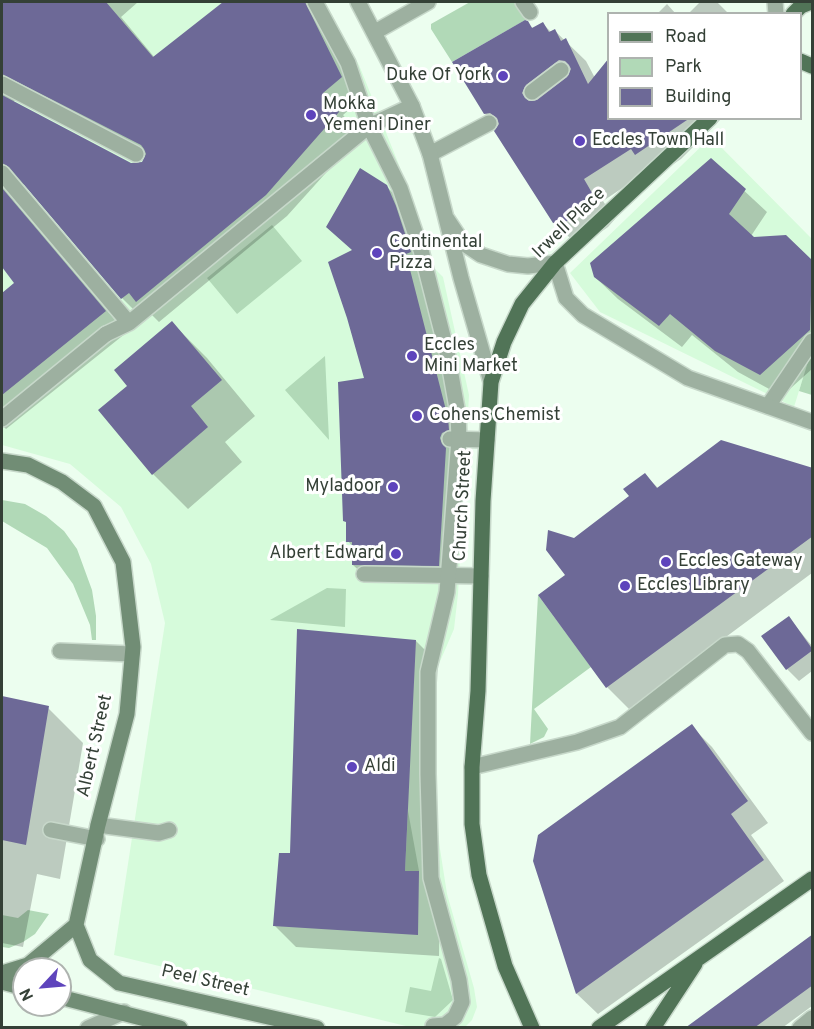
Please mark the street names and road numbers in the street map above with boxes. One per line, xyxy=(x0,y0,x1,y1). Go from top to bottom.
street label: Irwell Place xyxy=(529,184,611,264)
street label: Church Street xyxy=(450,450,478,562)
street label: Albert Street xyxy=(74,692,118,800)
street label: Peel Street xyxy=(159,961,251,1003)

